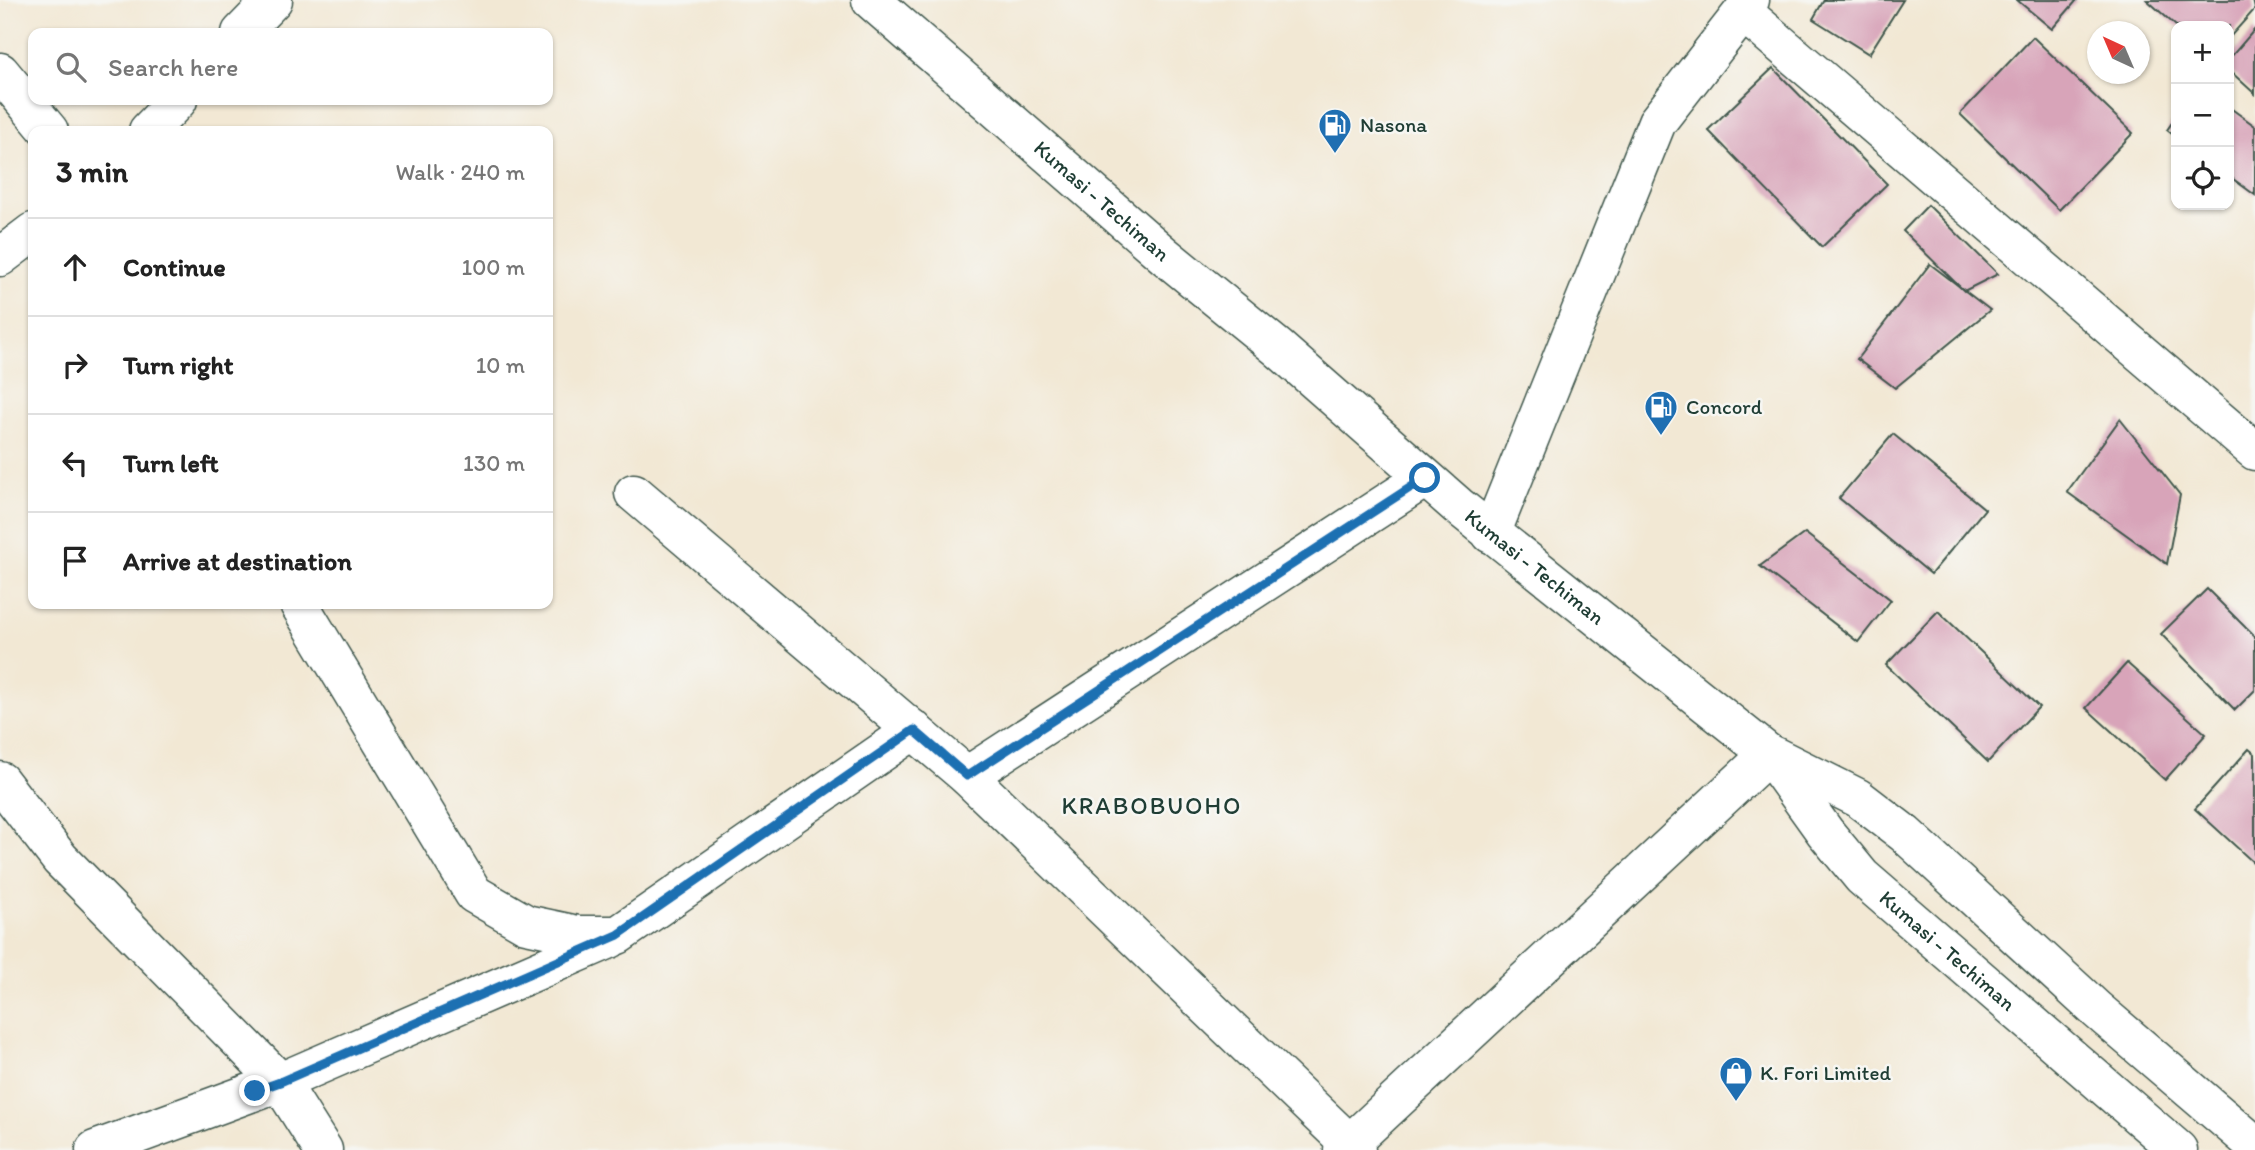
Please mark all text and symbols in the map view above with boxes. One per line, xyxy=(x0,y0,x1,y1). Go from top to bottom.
north arrow xyxy=(2087,21,2150,84)
map controls xyxy=(2171,21,2234,210)
button: + xyxy=(2171,21,2234,84)
search box xyxy=(28,28,553,105)
icon: search xyxy=(52,48,90,86)
text: Search here xyxy=(108,51,238,83)
button: − xyxy=(2171,84,2234,147)
fuel station icon: Nasona xyxy=(1316,106,1354,155)
place label: Nasona xyxy=(1360,112,1427,137)
street label: Kumasi - Techiman xyxy=(1029,135,1175,266)
button: locate xyxy=(2171,147,2234,210)
text: 3 min xyxy=(56,153,128,190)
text: Walk · 240 m xyxy=(395,158,525,186)
icon: ahead xyxy=(56,248,94,286)
text: Continue xyxy=(123,251,226,283)
text: 100 m xyxy=(461,253,525,281)
icon: right xyxy=(56,346,94,384)
text: Turn right xyxy=(123,349,234,381)
text: 10 m xyxy=(476,351,525,379)
fuel station icon: Concord xyxy=(1642,388,1680,437)
place label: Concord xyxy=(1686,394,1763,419)
icon: left xyxy=(56,444,94,482)
text: Turn left xyxy=(123,447,219,479)
text: 130 m xyxy=(463,449,525,477)
route start xyxy=(1409,462,1440,493)
street label: Kumasi - Techiman xyxy=(1460,503,1610,630)
icon: arrive xyxy=(56,542,94,580)
text: Arrive at destination xyxy=(123,545,352,577)
district label: KRABOBUOHO xyxy=(1062,791,1242,820)
street label: Kumasi - Techiman xyxy=(1875,885,2021,1016)
shop icon: K. Fori Limited xyxy=(1717,1054,1755,1103)
place label: K. Fori Limited xyxy=(1760,1060,1891,1085)
route end xyxy=(239,1075,270,1106)

